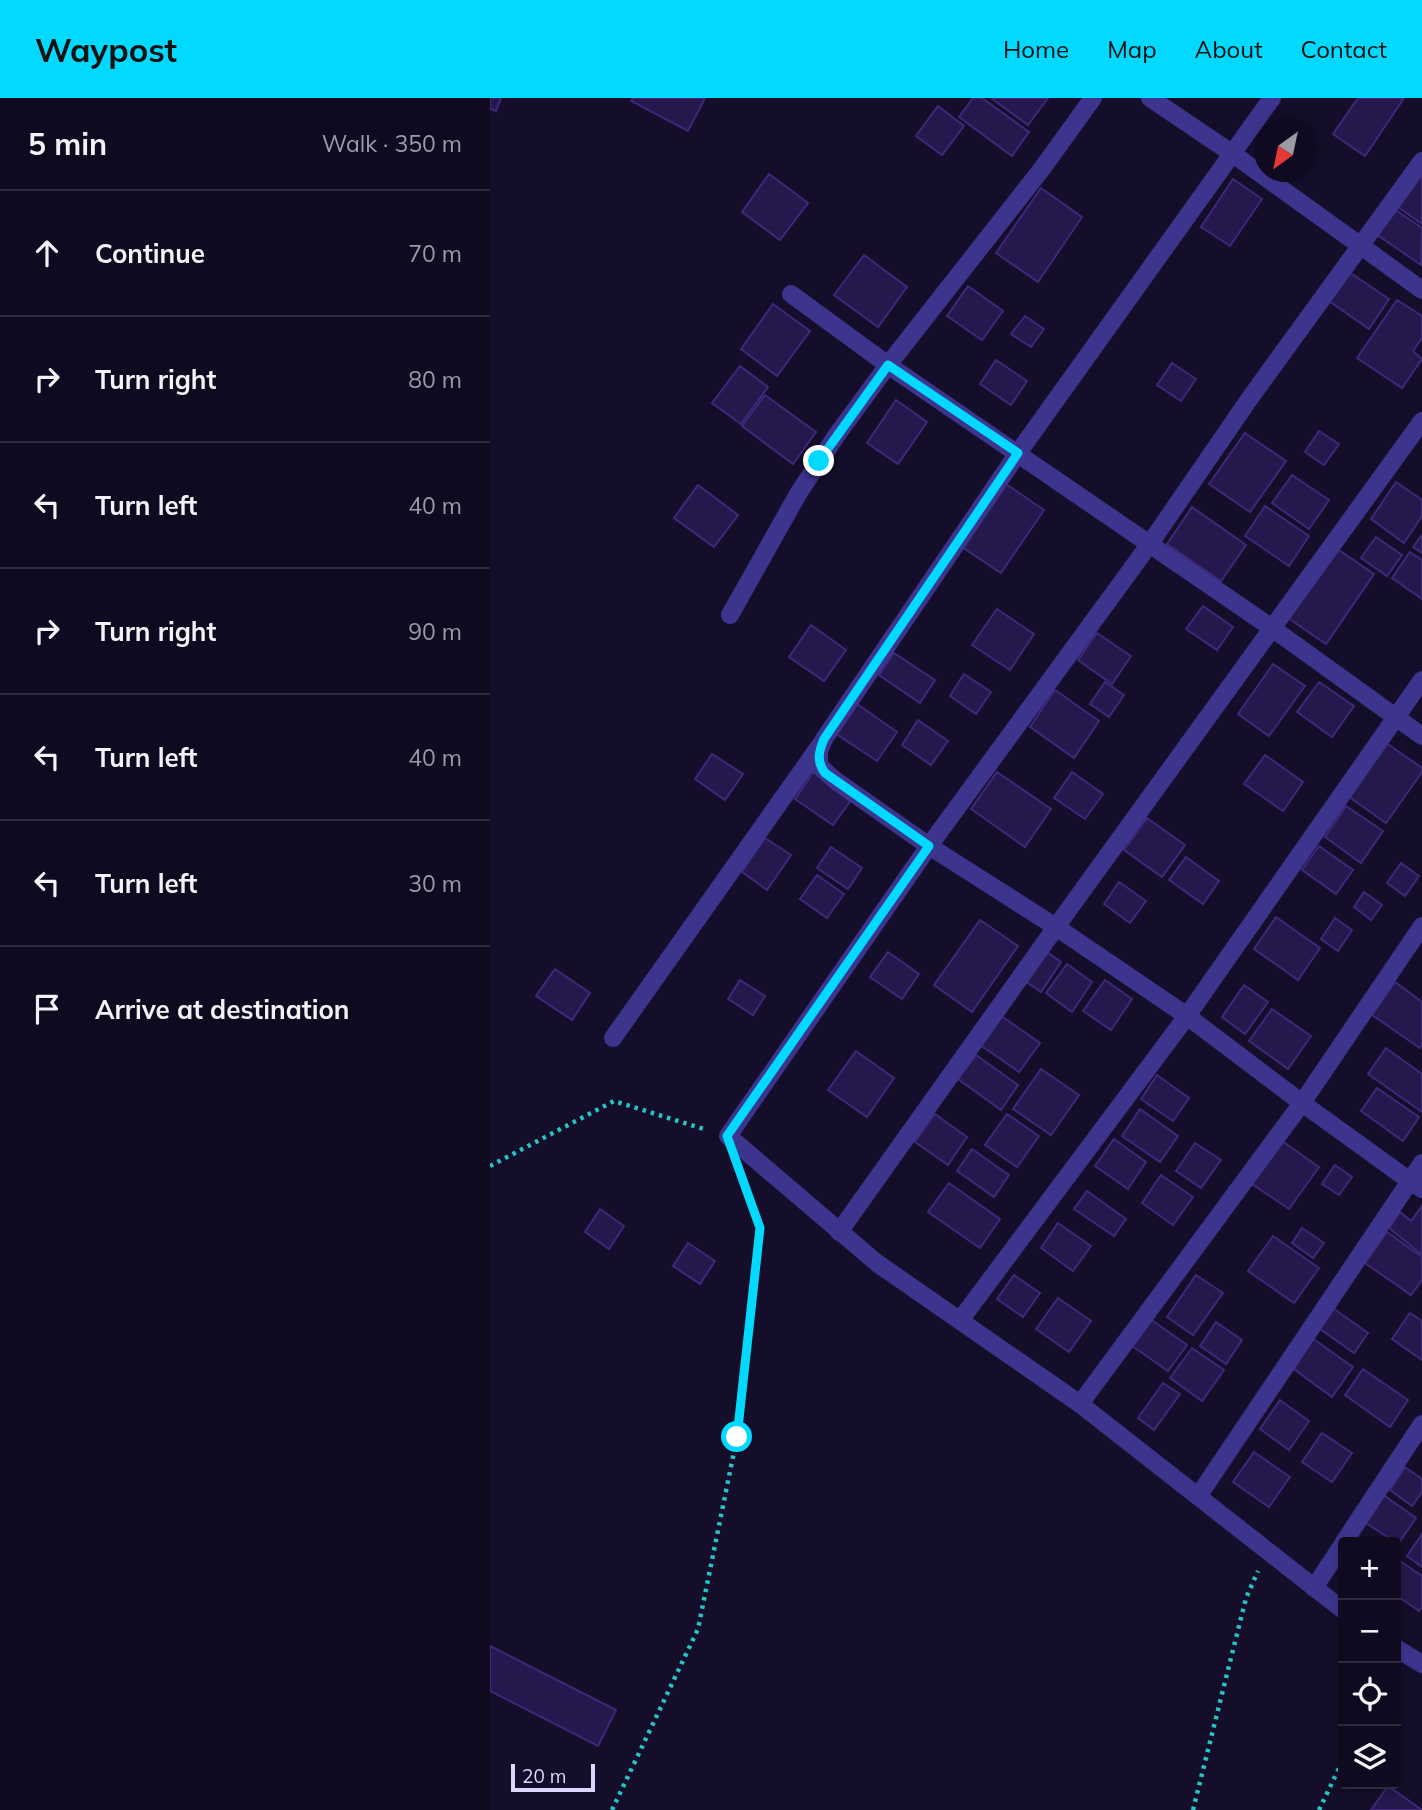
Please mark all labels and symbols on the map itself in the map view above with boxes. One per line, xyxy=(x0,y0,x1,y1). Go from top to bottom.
north arrow xyxy=(1254,119,1317,182)
route end xyxy=(803,445,834,476)
route start xyxy=(721,1421,752,1452)
scale bar xyxy=(511,1761,595,1793)

